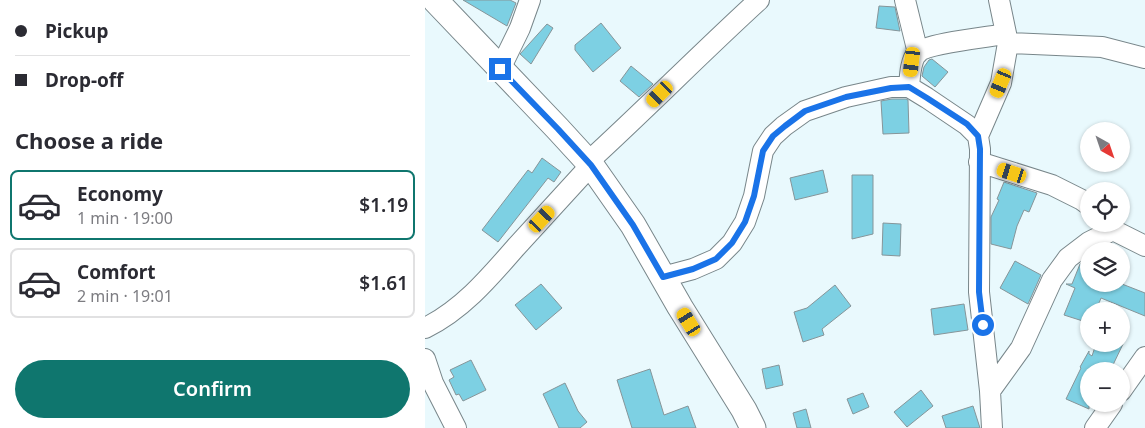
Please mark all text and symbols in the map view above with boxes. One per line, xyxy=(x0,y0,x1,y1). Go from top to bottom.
text: Pickup xyxy=(45,18,108,44)
car xyxy=(902,46,921,78)
route end xyxy=(489,58,511,80)
car xyxy=(988,66,1013,100)
text: Drop-off xyxy=(45,67,124,93)
car xyxy=(644,78,675,110)
north arrow xyxy=(1080,122,1130,172)
map controls xyxy=(1080,122,1130,412)
text: Choose a ride xyxy=(15,125,163,155)
car xyxy=(995,161,1028,185)
text: Economy xyxy=(77,181,163,207)
button: locate xyxy=(1080,182,1130,232)
icon: car xyxy=(17,183,62,228)
text: $1.19 xyxy=(359,192,408,218)
car xyxy=(526,203,557,235)
text: 1 min · 19:00 xyxy=(77,207,173,229)
button: layers xyxy=(1080,242,1130,292)
text: Comfort xyxy=(77,259,156,285)
icon: car xyxy=(17,261,62,306)
text: $1.61 xyxy=(359,270,408,296)
text: 2 min · 19:01 xyxy=(77,285,173,307)
button: + xyxy=(1080,302,1130,352)
car xyxy=(674,305,703,339)
route start xyxy=(972,314,994,336)
button: Confirm xyxy=(15,360,410,418)
button: − xyxy=(1080,362,1130,412)

